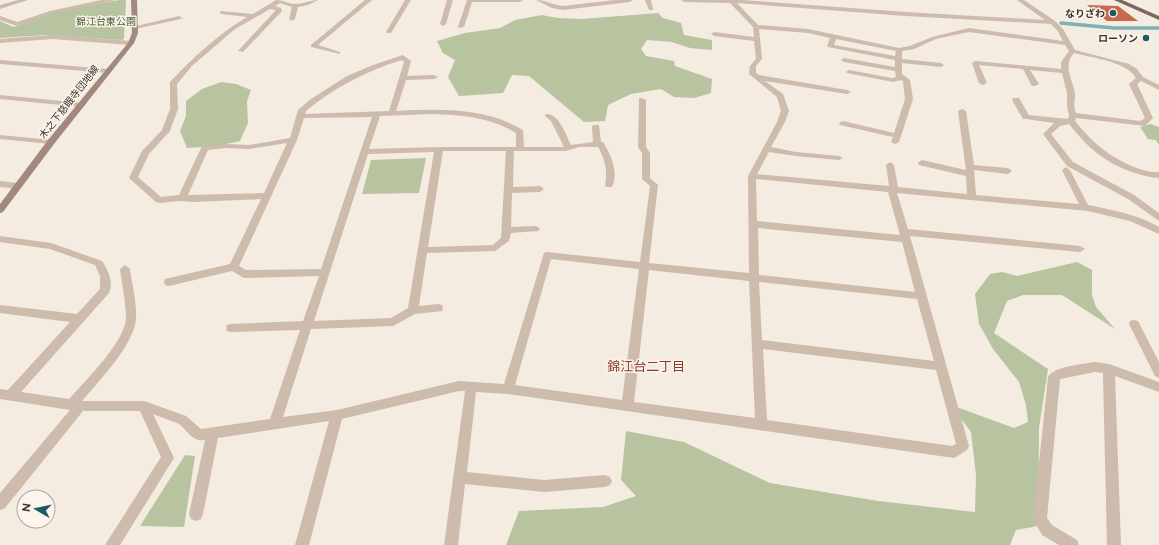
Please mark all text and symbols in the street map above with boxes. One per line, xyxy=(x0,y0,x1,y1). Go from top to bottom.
place label: なりざわ xyxy=(1065,8,1105,19)
marker: なりざわ xyxy=(1108,8,1118,18)
park label: 錦江台東公園 xyxy=(76,16,136,27)
place label: ローソン xyxy=(1098,33,1138,44)
marker: ローソン xyxy=(1141,33,1151,43)
street label: 木之下慈眼寺団地線 xyxy=(37,63,101,141)
district label: 錦江台二丁目 xyxy=(607,359,685,374)
north arrow xyxy=(16,489,56,529)
text: N xyxy=(20,502,34,513)

